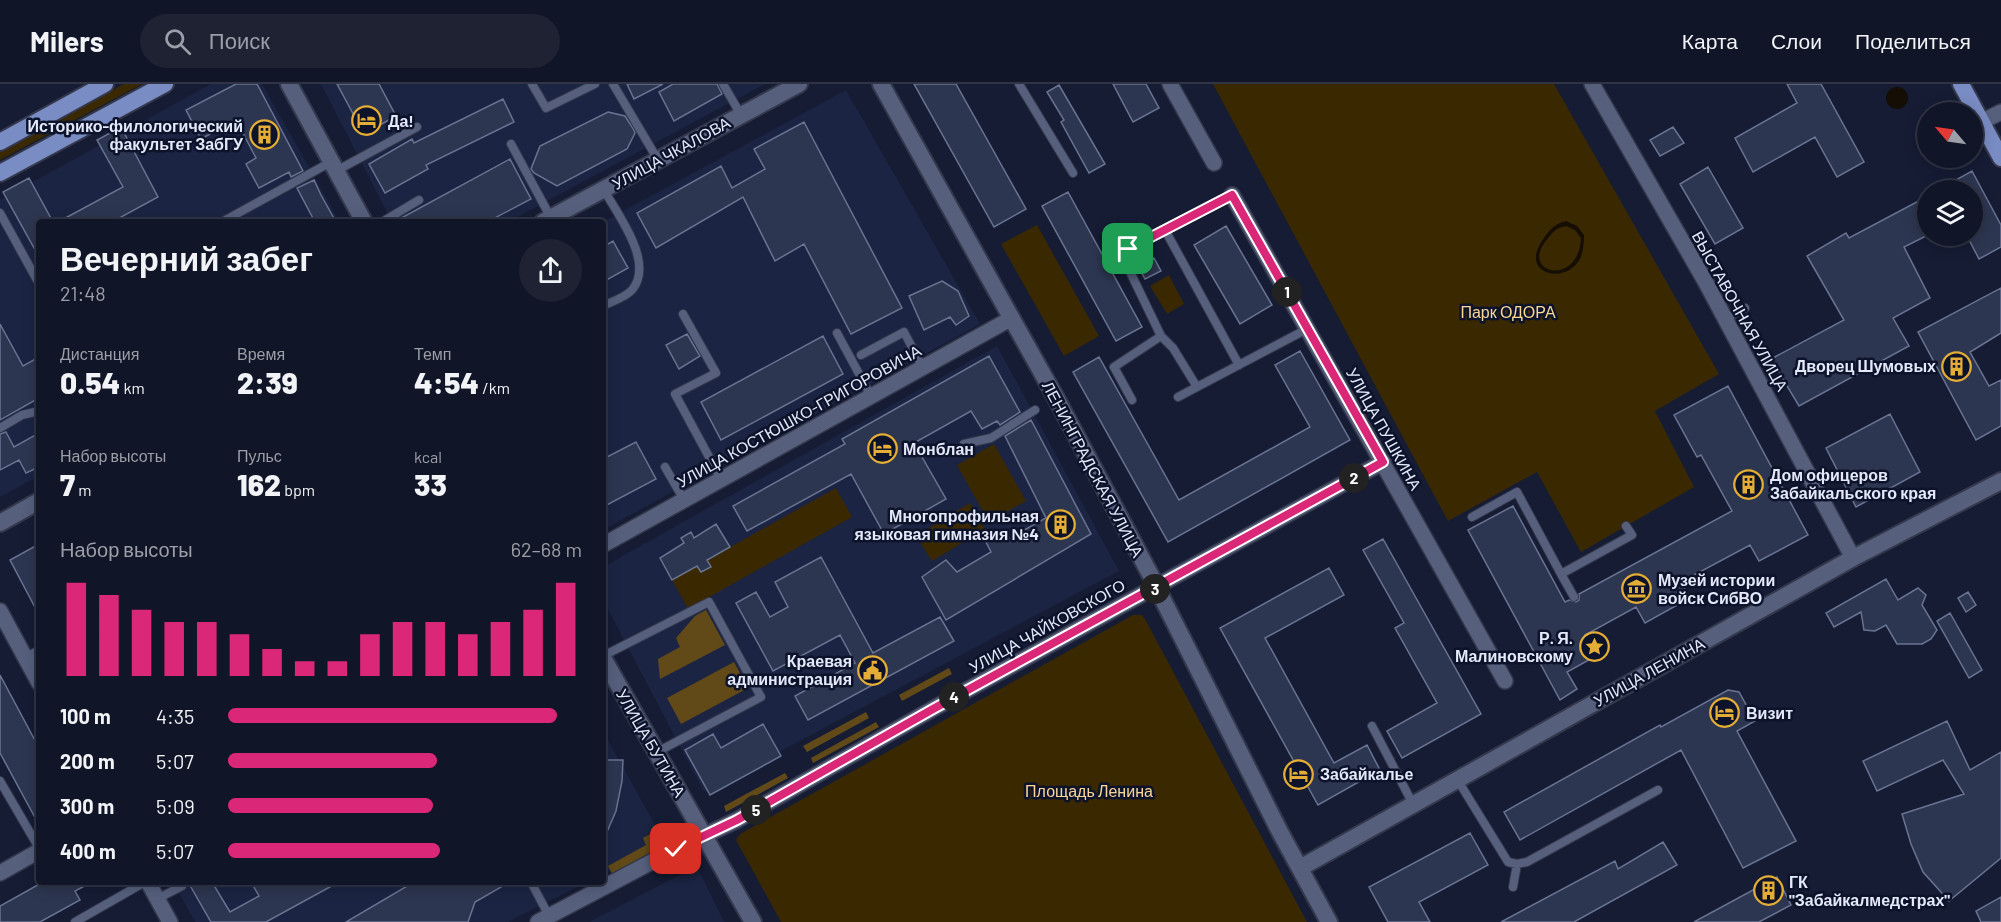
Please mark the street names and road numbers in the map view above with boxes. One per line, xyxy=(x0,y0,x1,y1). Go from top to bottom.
street label: УЛИЦА ЧКАЛОВА xyxy=(608,112,733,193)
street label: ВЫСТАВОЧНАЯ УЛИЦА xyxy=(1689,228,1792,394)
street label: УЛИЦА КОСТЮШКО-ГРИГОРОВИЧА xyxy=(674,340,924,491)
street label: УЛИЦА ПУШКИНА xyxy=(1343,364,1426,493)
street label: ЛЕНИНГРАДСКАЯ УЛИЦА xyxy=(1039,378,1148,560)
street label: УЛИЦА ЧАЙКОВСКОГО xyxy=(966,575,1128,676)
street label: УЛИЦА ЛЕНИНА xyxy=(1590,633,1708,710)
street label: УЛИЦА БУТИНА xyxy=(613,686,690,800)

